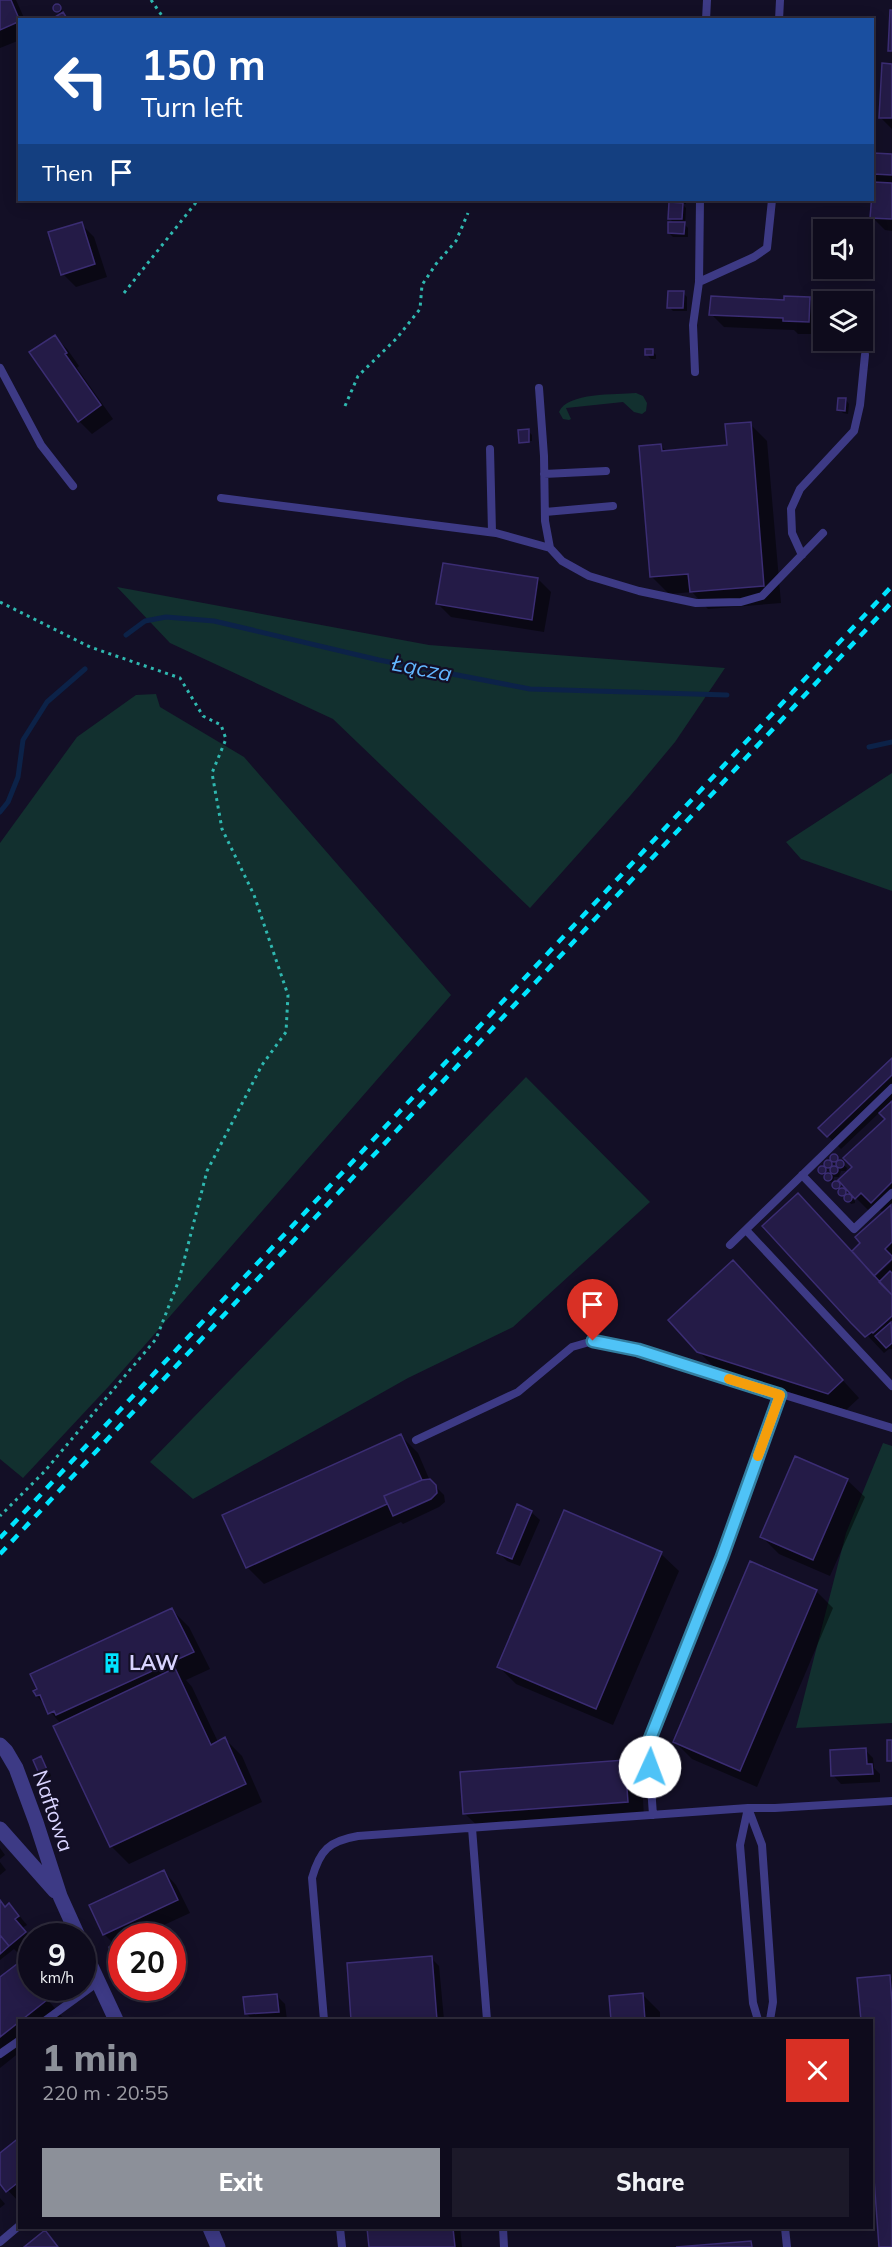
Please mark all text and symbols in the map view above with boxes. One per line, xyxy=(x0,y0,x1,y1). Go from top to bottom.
text: 150 m xyxy=(141,38,266,91)
icon: left xyxy=(42,42,120,120)
text: Turn left xyxy=(141,90,243,124)
icon: arrive xyxy=(105,156,138,189)
text: Then xyxy=(42,159,93,187)
map controls xyxy=(813,219,873,351)
button: sound xyxy=(813,219,873,279)
button: layers xyxy=(813,291,873,351)
water label: Łącza xyxy=(389,648,454,688)
pin xyxy=(567,1279,618,1341)
icon: arrive xyxy=(576,1288,609,1321)
place label: LAW xyxy=(129,1649,179,1675)
building icon: LAW xyxy=(100,1651,124,1675)
position arrow xyxy=(618,1735,682,1799)
street label: Naftowa xyxy=(28,1766,80,1855)
speed limit sign: 20 xyxy=(108,1923,186,2001)
text: 9 xyxy=(48,1936,66,1974)
text: km/h xyxy=(40,1968,74,1987)
text: 1 min xyxy=(42,2035,138,2080)
button: close xyxy=(786,2039,849,2102)
text: 220 m · 20:55 xyxy=(42,2080,168,2105)
button: Exit xyxy=(42,2148,440,2217)
button: Share xyxy=(452,2148,849,2217)

